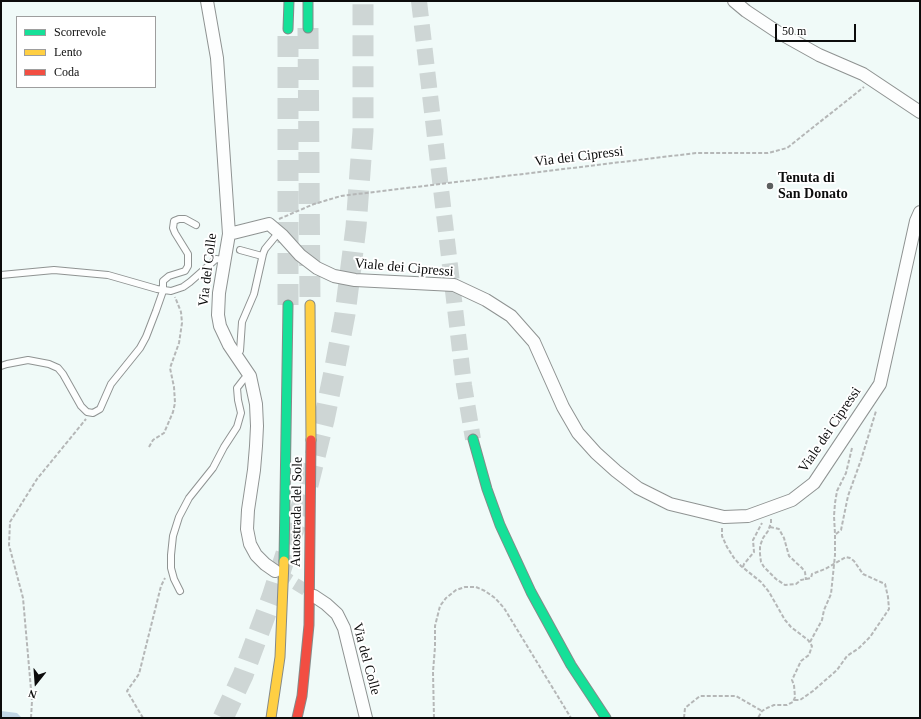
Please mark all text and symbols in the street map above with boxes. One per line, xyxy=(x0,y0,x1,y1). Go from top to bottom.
legend xyxy=(16,16,156,88)
scale bar xyxy=(777,16,858,42)
text: 50 m xyxy=(782,24,806,38)
text: Scorrevole xyxy=(54,25,106,39)
text: Lento xyxy=(54,45,82,59)
text: Coda xyxy=(54,65,79,79)
street label: Via dei Cipressi xyxy=(534,143,624,171)
place label: Tenuta di San Donato xyxy=(778,170,848,202)
marker: Tenuta di San Donato xyxy=(765,181,775,191)
street label: Via del Colle xyxy=(195,232,221,308)
street label: Viale dei Cipressi xyxy=(354,255,454,281)
street label: Viale dei Cipressi xyxy=(795,384,865,476)
street label: Autostrada del Sole xyxy=(288,457,306,567)
street label: Via del Colle xyxy=(348,621,384,697)
north arrow xyxy=(16,663,56,703)
text: N xyxy=(27,688,38,701)

